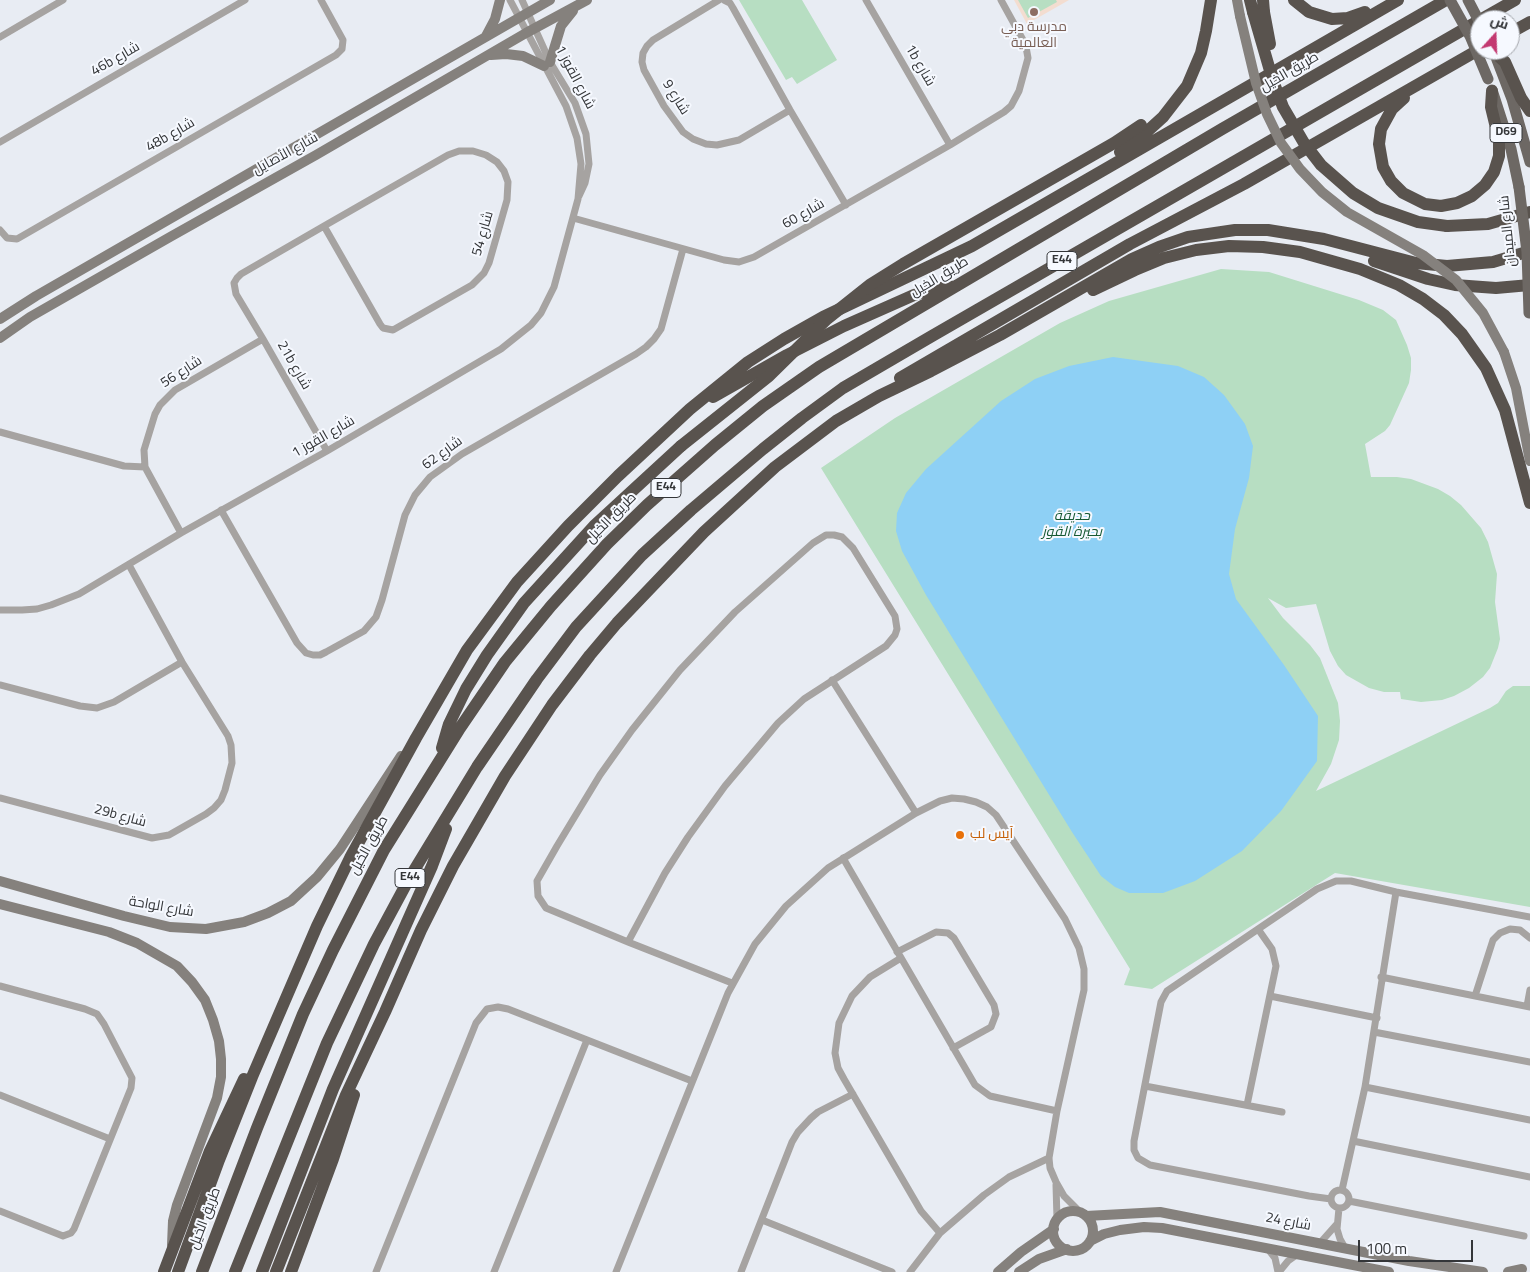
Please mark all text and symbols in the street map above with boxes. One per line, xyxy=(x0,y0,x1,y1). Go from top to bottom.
marker: مدرسة دبي العالمية xyxy=(1028,6,1040,18)
text: ش xyxy=(1487,7,1513,37)
north arrow xyxy=(1470,10,1520,60)
place label: مدرسة دبي العالمية xyxy=(1001,20,1067,52)
street label: 46b شارع xyxy=(89,39,143,81)
street label: 1b شارع xyxy=(900,42,938,90)
street label: شارع القوز 1 xyxy=(550,43,598,113)
street label: طريق الخيل xyxy=(1258,49,1322,97)
street label: شارع 9 xyxy=(658,77,692,119)
street label: 48b شارع xyxy=(144,115,198,157)
road number: D69 xyxy=(1490,124,1522,142)
street label: شارع الأصايل xyxy=(250,130,322,180)
street label: شارع الميدان xyxy=(1497,194,1521,268)
street label: شارع 60 xyxy=(780,196,828,234)
street label: شارع 54 xyxy=(470,210,498,258)
road number: E44 xyxy=(1047,252,1077,270)
street label: طريق الخيل xyxy=(908,254,972,302)
street label: 21b شارع xyxy=(272,339,314,393)
street label: شارع 56 xyxy=(158,353,206,393)
street label: شارع القوز 1 xyxy=(290,413,358,463)
street label: شارع 62 xyxy=(420,434,466,474)
road number: E44 xyxy=(651,478,681,498)
street label: طريق الخيل xyxy=(583,490,641,548)
park label: حديقة بحيرة القوز xyxy=(1042,509,1102,542)
street label: 29b شارع xyxy=(92,802,148,832)
street label: طريق الخيل xyxy=(347,813,393,879)
place label: آيس لب xyxy=(970,827,1013,843)
marker: آيس لب xyxy=(954,829,966,841)
road number: E44 xyxy=(395,868,425,888)
street label: شارع الواحة xyxy=(127,894,195,922)
street label: طريق الخيل xyxy=(187,1186,225,1252)
street label: شارع 24 xyxy=(1264,1210,1312,1236)
scale bar xyxy=(1360,1230,1475,1262)
text: 100 m xyxy=(1366,1234,1407,1263)

